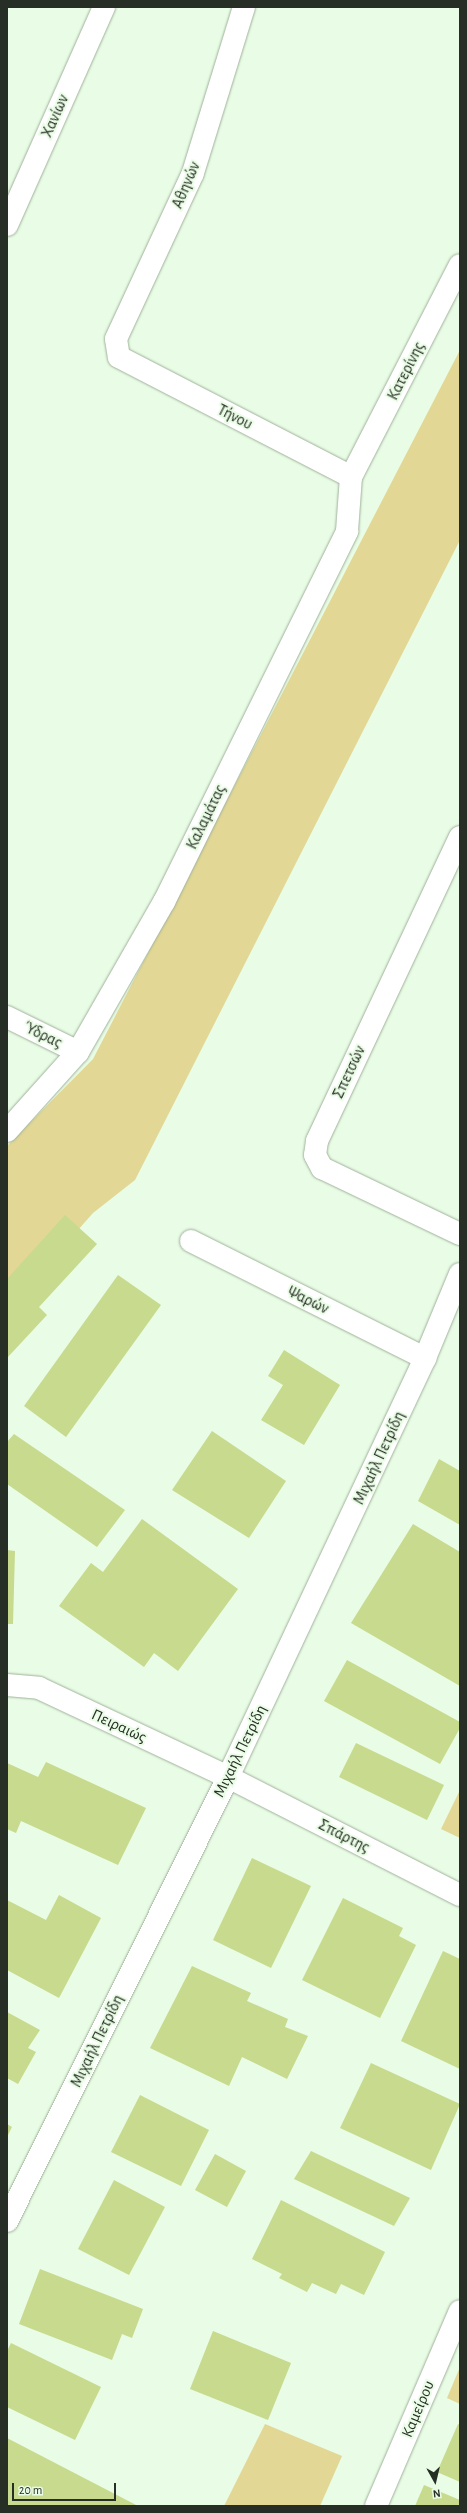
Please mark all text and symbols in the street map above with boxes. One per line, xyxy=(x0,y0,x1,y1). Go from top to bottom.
street label: Χανίων xyxy=(37,91,73,141)
street label: Αθηνών xyxy=(168,159,204,211)
street label: Κατερίνης xyxy=(383,339,429,403)
street label: Τήνου xyxy=(214,400,256,434)
street label: Καλαμάτας xyxy=(182,782,230,852)
street label: Ύδρας xyxy=(21,1018,65,1052)
street label: Σπετσών xyxy=(328,1042,370,1102)
street label: Ψαρών xyxy=(284,1282,332,1318)
street label: Μιχαήλ Πετρίδη xyxy=(349,1408,409,1508)
street label: Μιχαήλ Πετρίδη xyxy=(209,1702,271,1800)
street label: Πειραιώς xyxy=(89,1705,149,1747)
street label: Σπάρτης xyxy=(315,1815,373,1857)
street label: Μιχαήλ Πετρίδη xyxy=(66,1992,128,2090)
street label: Καμείρου xyxy=(397,2378,439,2440)
north arrow xyxy=(415,2461,455,2501)
scale bar xyxy=(14,2475,118,2501)
text: 20 m xyxy=(19,2484,42,2496)
text: N xyxy=(432,2487,441,2499)

